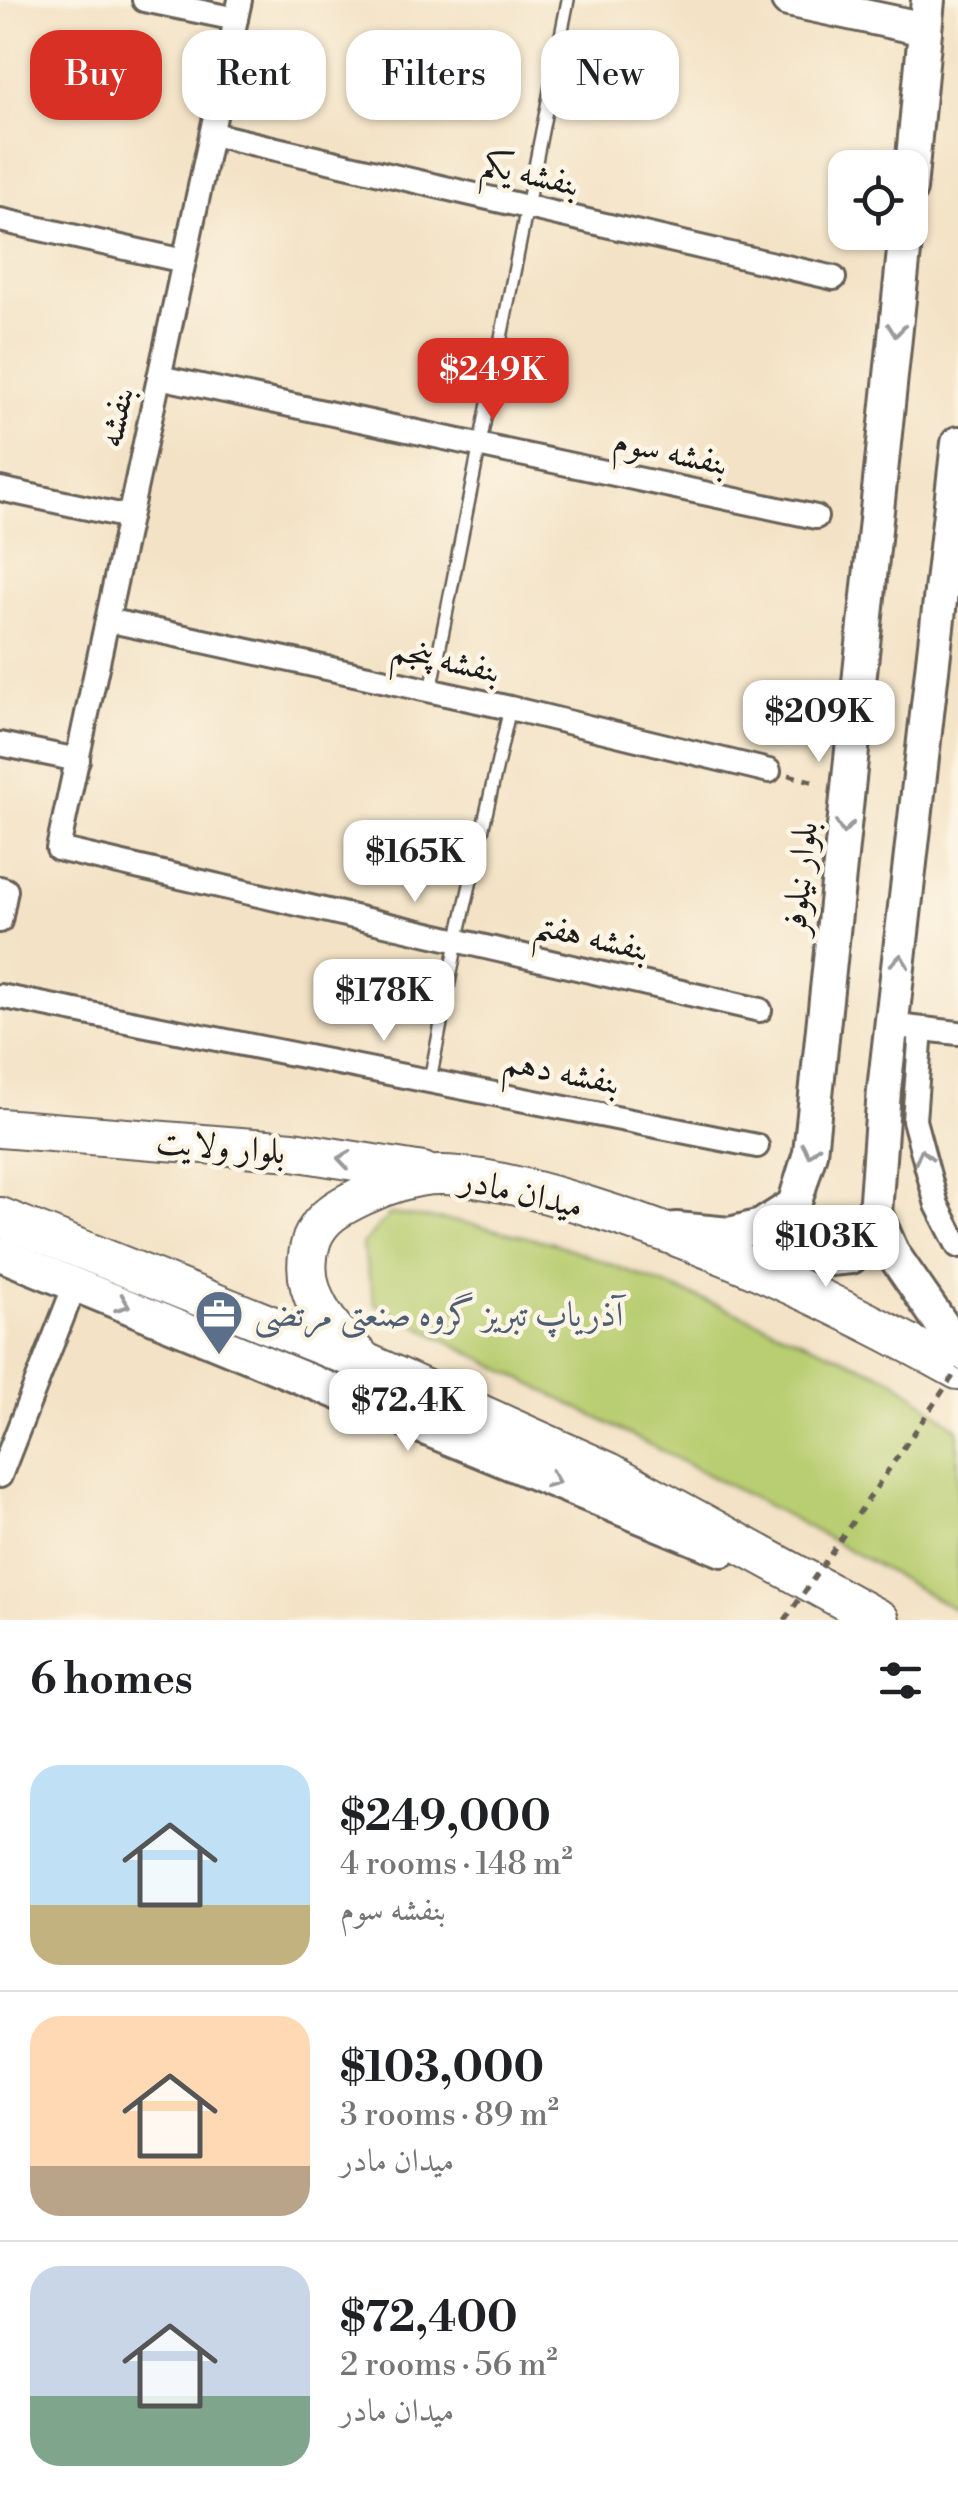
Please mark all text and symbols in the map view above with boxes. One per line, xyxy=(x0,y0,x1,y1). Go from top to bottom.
chip: Buy xyxy=(30,30,162,120)
chip: Rent xyxy=(182,30,326,120)
chip: Filters xyxy=(346,30,521,120)
chip: New xyxy=(541,30,679,120)
street label: بنفشه یکم xyxy=(475,142,584,216)
map controls xyxy=(828,150,928,250)
button: locate xyxy=(828,150,928,250)
one-way arrow xyxy=(886,322,907,338)
pin: $249K xyxy=(423,338,563,423)
text: $249K xyxy=(440,350,546,390)
street label: بنفشه xyxy=(89,383,144,452)
street label: بنفشه سوم xyxy=(608,419,732,493)
street label: بنفشه پنجم xyxy=(385,628,504,703)
pin: $209K xyxy=(749,680,889,765)
text: $209K xyxy=(765,692,873,732)
one-way arrow xyxy=(834,819,855,835)
pin: $165K xyxy=(345,820,485,905)
street label: بلوار نیلوفر xyxy=(773,820,828,940)
text: $165K xyxy=(365,832,465,872)
street label: بنفشه هفتم xyxy=(527,903,653,983)
one-way arrow xyxy=(889,953,910,969)
pin: $178K xyxy=(314,959,454,1044)
text: $178K xyxy=(335,971,433,1011)
street label: بنفشه دهم xyxy=(498,1040,624,1115)
street label: بلوار ولایت xyxy=(155,1120,287,1175)
one-way arrow xyxy=(800,1142,821,1158)
one-way arrow xyxy=(914,1148,935,1165)
one-way arrow xyxy=(336,1150,352,1171)
street label: میدان مادر xyxy=(453,1158,587,1228)
pin: $103K xyxy=(756,1205,896,1290)
text: $103K xyxy=(775,1217,877,1257)
office icon: آذریاپ تبریز گروه صنعتی مرتضی xyxy=(193,1288,245,1356)
place label: آذریاپ تبریز گروه صنعتی مرتضی xyxy=(254,1292,627,1339)
one-way arrow xyxy=(113,1293,130,1313)
pin: $72.4K xyxy=(327,1369,489,1454)
text: $72.4K xyxy=(351,1381,465,1421)
one-way arrow xyxy=(543,1469,561,1489)
icon: filters xyxy=(873,1653,928,1708)
text: 6 homes xyxy=(30,1654,193,1707)
text: $249,000 xyxy=(340,1791,551,1844)
icon: home xyxy=(110,1805,230,1925)
text: 4 rooms · 148 m² xyxy=(340,1844,573,1884)
text: بنفشه سوم xyxy=(340,1890,446,1930)
text: $103,000 xyxy=(340,2042,544,2095)
icon: home xyxy=(110,2056,230,2176)
text: 3 rooms · 89 m² xyxy=(340,2095,559,2135)
text: میدان مادر xyxy=(340,2141,454,2181)
text: $72,400 xyxy=(340,2292,517,2345)
icon: home xyxy=(110,2306,230,2426)
text: 2 rooms · 56 m² xyxy=(340,2345,558,2385)
text: میدان مادر xyxy=(340,2391,454,2431)

